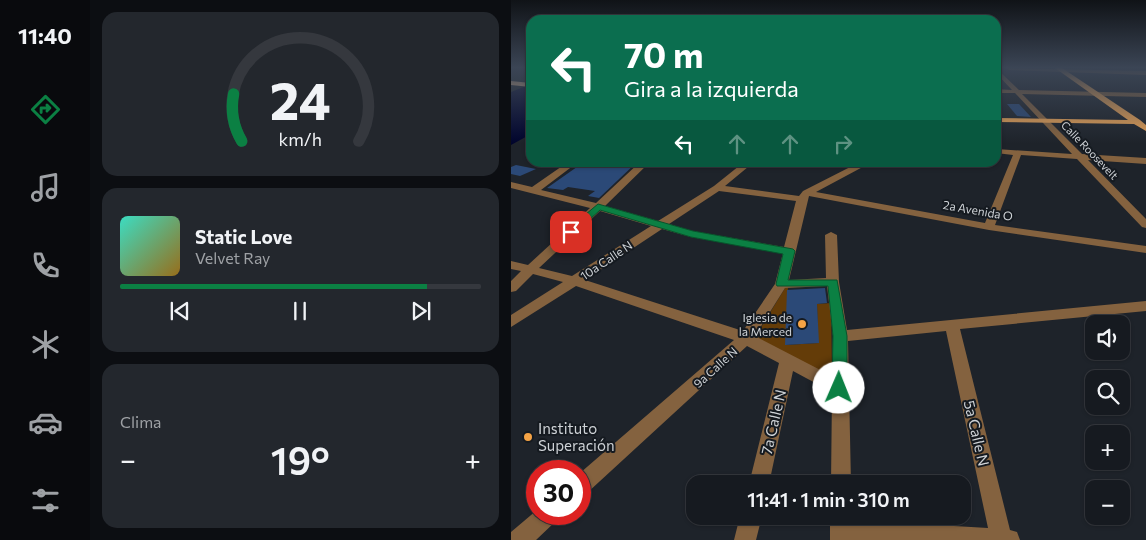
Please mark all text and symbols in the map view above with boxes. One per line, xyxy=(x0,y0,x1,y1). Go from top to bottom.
text: 11:40 xyxy=(18,22,72,49)
text: 70 m xyxy=(624,32,704,75)
icon: left xyxy=(541,35,606,100)
text: 24 xyxy=(270,67,331,131)
text: Gira a la izquierda xyxy=(624,75,799,102)
icon: directions xyxy=(28,92,63,127)
street label: Calle Roosevelt xyxy=(1059,118,1121,182)
text: km/h xyxy=(279,128,322,150)
icon: left xyxy=(670,130,698,158)
icon: ahead xyxy=(723,130,751,158)
icon: ahead xyxy=(776,130,804,158)
icon: right xyxy=(829,130,857,158)
icon: music xyxy=(28,170,63,205)
street label: 2a Avenida O xyxy=(942,197,1014,223)
pin xyxy=(550,211,592,253)
icon: arrive xyxy=(557,218,585,246)
text: Static Love xyxy=(195,225,292,248)
street label: 10a Calle N xyxy=(577,237,635,283)
icon: phone xyxy=(28,248,63,283)
text: Velvet Ray xyxy=(195,248,270,267)
icon: previous xyxy=(166,297,194,325)
icon: pause xyxy=(286,297,314,325)
icon: next xyxy=(407,297,435,325)
place label: Iglesia de la Merced xyxy=(739,310,792,338)
map controls xyxy=(1085,315,1130,525)
button: sound xyxy=(1085,315,1130,360)
marker: Iglesia de la Merced xyxy=(796,318,808,330)
icon: climate xyxy=(28,327,63,362)
street label: 9a Calle N xyxy=(690,344,740,390)
position arrow xyxy=(812,361,864,413)
button: search xyxy=(1085,370,1130,415)
street label: 7a Calle N xyxy=(757,388,789,456)
street label: 5a Calle N xyxy=(961,398,993,468)
icon: car xyxy=(28,405,63,440)
text: Clima xyxy=(120,412,161,431)
place label: Instituto Superación xyxy=(538,419,614,454)
button: + xyxy=(1085,425,1130,470)
marker: Instituto Superación xyxy=(522,431,534,443)
text: 19° xyxy=(271,436,330,483)
text: − xyxy=(120,442,136,476)
text: + xyxy=(465,442,481,476)
speed limit sign: 30 xyxy=(526,460,591,525)
button: − xyxy=(1085,480,1130,525)
icon: filters xyxy=(28,483,63,518)
text: 11:41 · 1 min · 310 m xyxy=(747,488,910,511)

